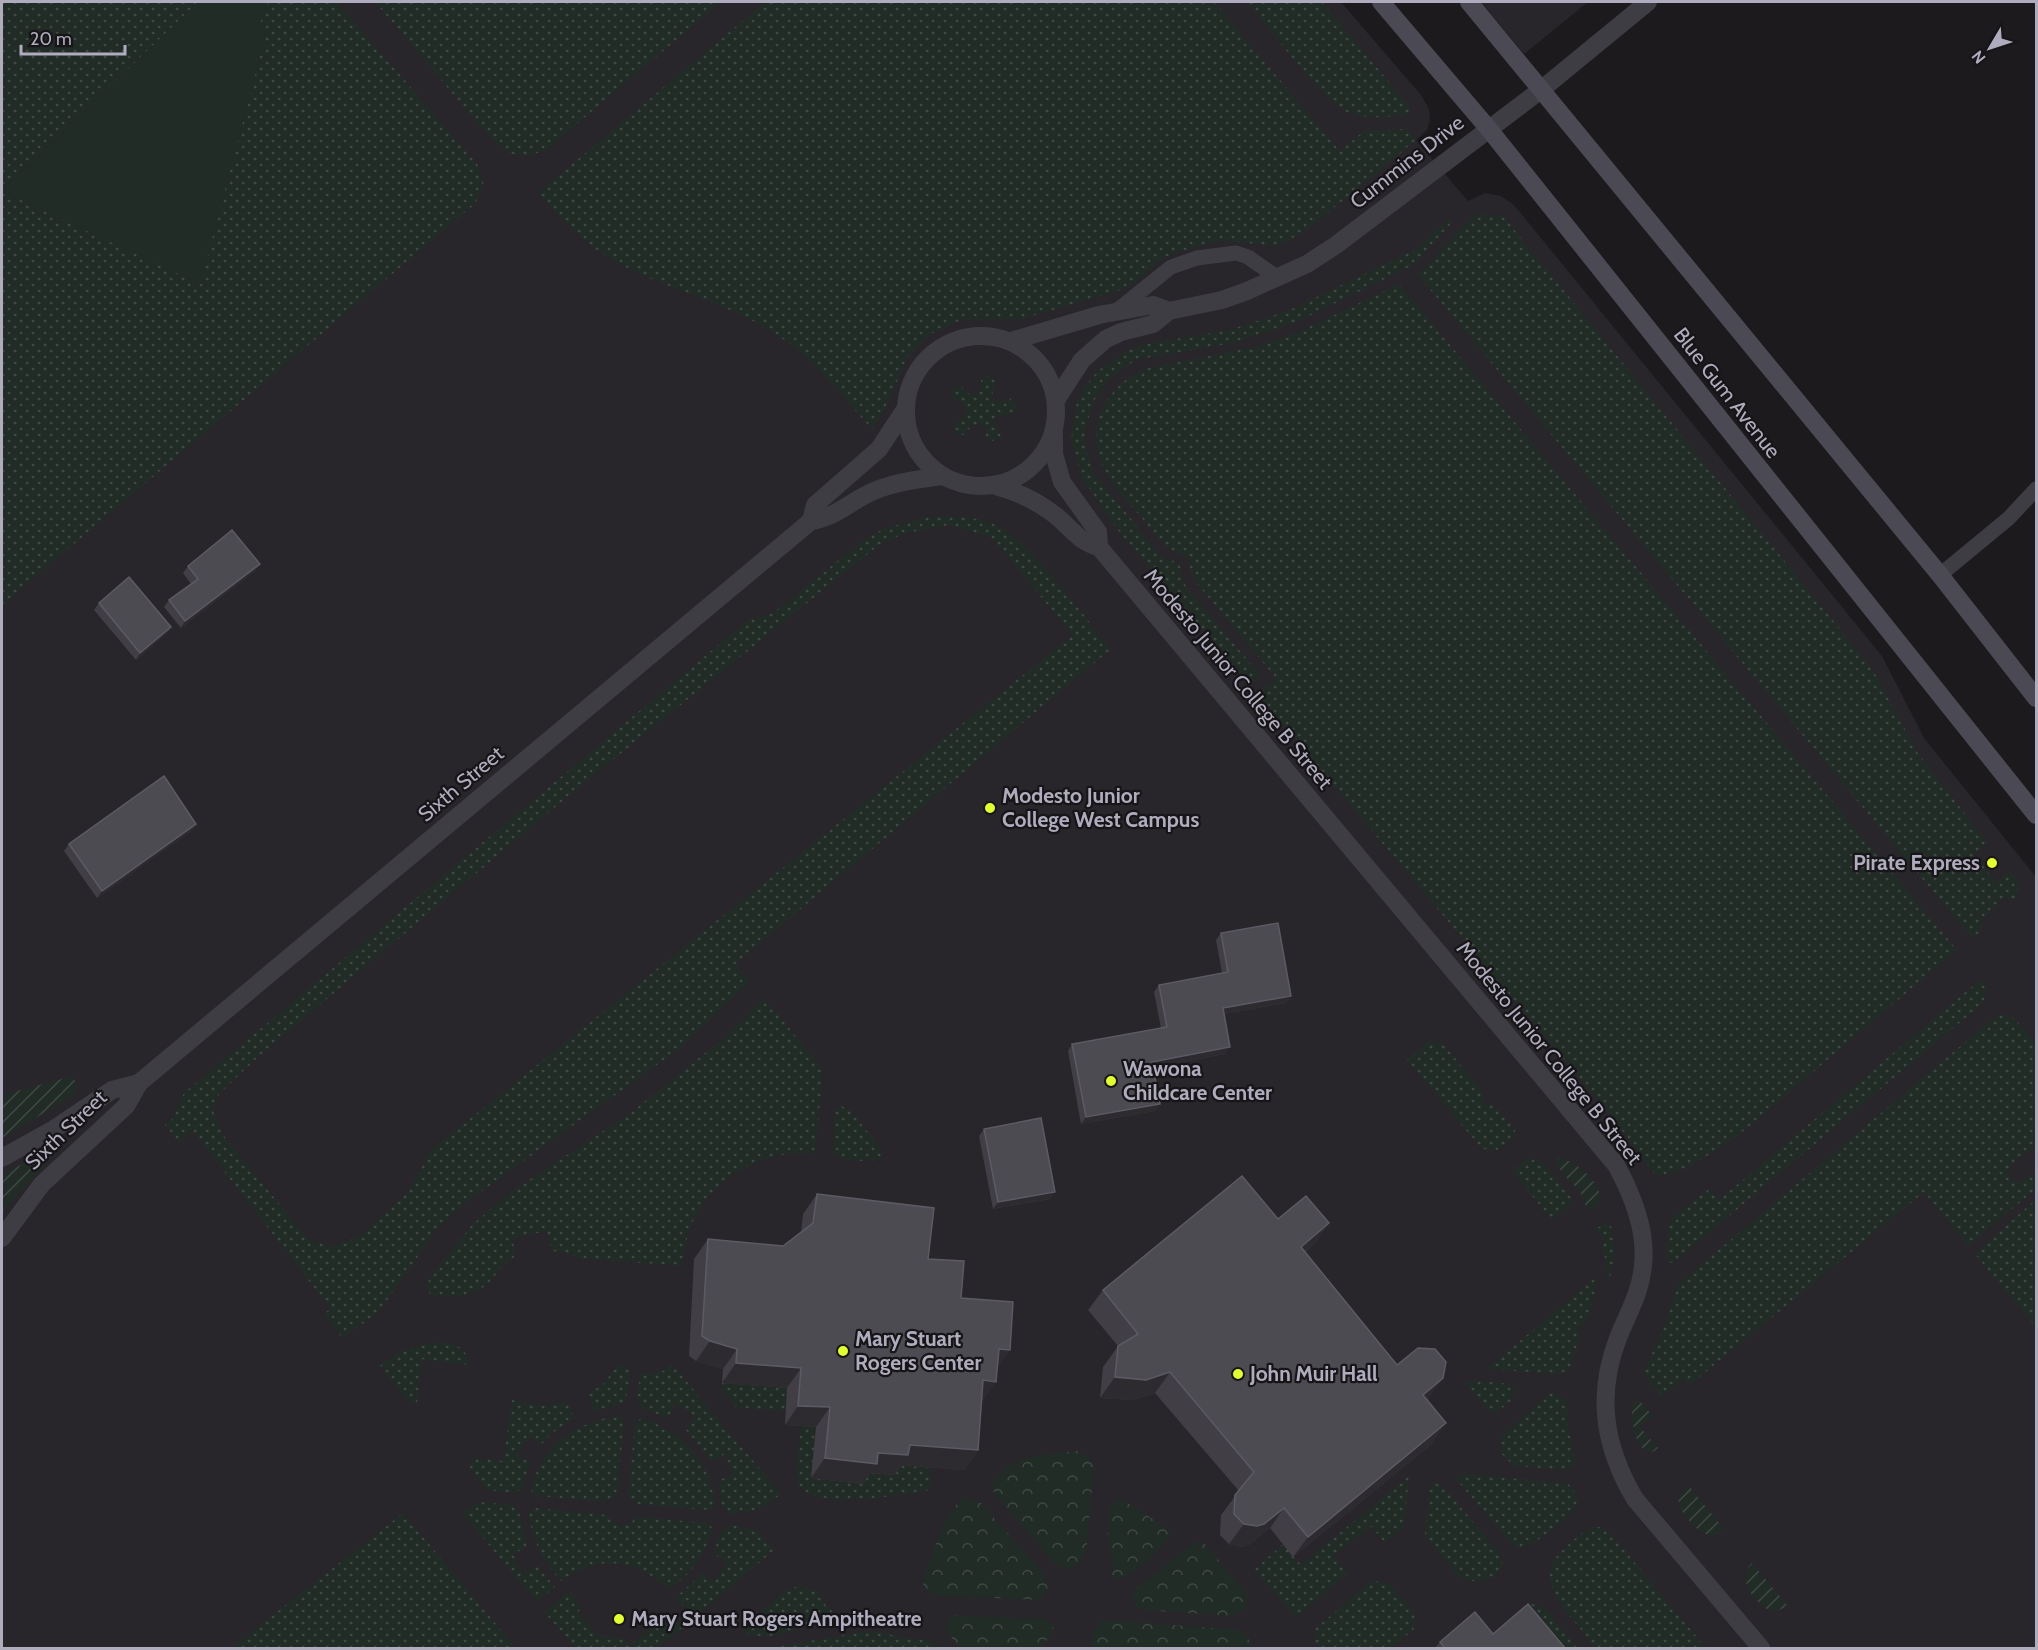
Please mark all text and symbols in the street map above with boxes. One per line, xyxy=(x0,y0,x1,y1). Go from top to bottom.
scale bar xyxy=(21,18,124,56)
north arrow xyxy=(1960,18,2020,78)
text: 20 m xyxy=(30,28,72,50)
text: N xyxy=(1968,47,1990,67)
street label: Cummins Drive xyxy=(1345,109,1469,214)
street label: Blue Gum Avenue xyxy=(1669,323,1786,463)
street label: Modesto Junior College B Street xyxy=(1139,563,1338,794)
street label: Sixth Street xyxy=(413,741,508,827)
place label: Modesto Junior College West Campus xyxy=(1002,783,1199,832)
marker: Modesto Junior College West Campus xyxy=(983,801,997,815)
place label: Pirate Express xyxy=(1853,850,1980,875)
marker: Pirate Express xyxy=(1985,856,1999,870)
street label: Modesto Junior College B Street xyxy=(1452,936,1647,1169)
place label: Wawona Childcare Center xyxy=(1123,1056,1272,1105)
marker: Wawona Childcare Center xyxy=(1104,1074,1118,1088)
street label: Sixth Street xyxy=(20,1085,112,1175)
place label: Mary Stuart Rogers Center xyxy=(855,1326,981,1375)
marker: Mary Stuart Rogers Center xyxy=(836,1344,850,1358)
place label: John Muir Hall xyxy=(1249,1361,1378,1386)
marker: John Muir Hall xyxy=(1231,1367,1245,1381)
place label: Mary Stuart Rogers Ampitheatre xyxy=(631,1606,922,1631)
marker: Mary Stuart Rogers Ampitheatre xyxy=(612,1612,626,1626)

